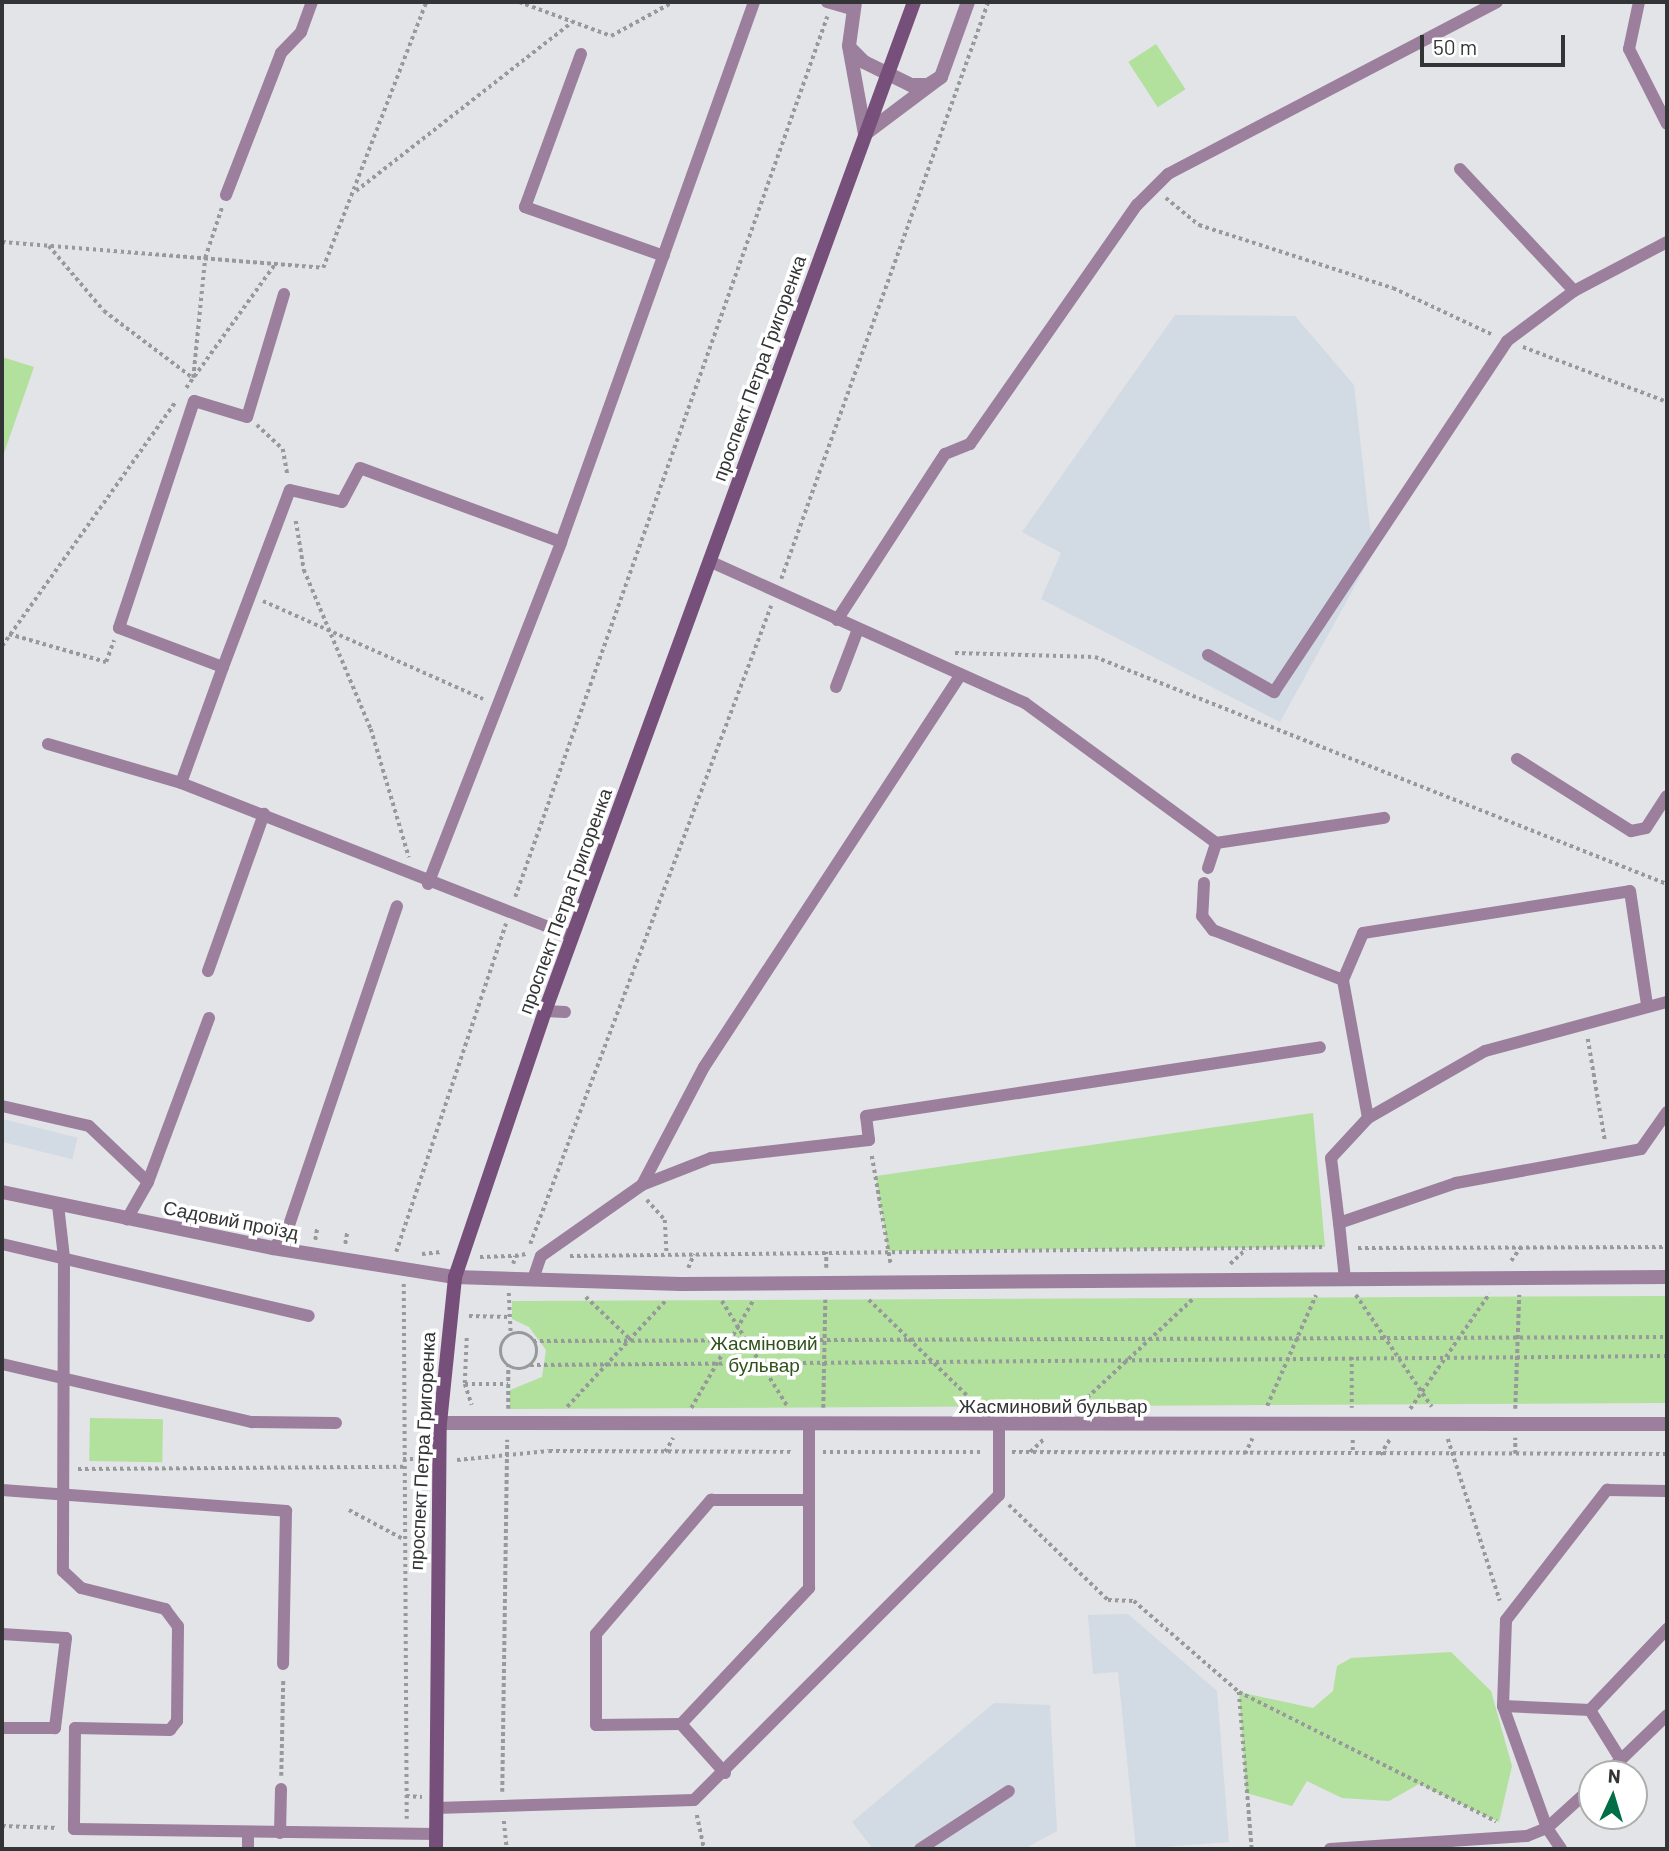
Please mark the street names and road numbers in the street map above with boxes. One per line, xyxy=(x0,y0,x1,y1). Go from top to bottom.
street label: проспект Петра Григоренка xyxy=(708,252,810,484)
street label: проспект Петра Григоренка xyxy=(514,785,616,1017)
street label: Садовий проїзд xyxy=(161,1196,301,1244)
street label: проспект Петра Григоренка xyxy=(404,1331,440,1571)
street label: Жасминовий бульвар xyxy=(958,1395,1148,1417)

